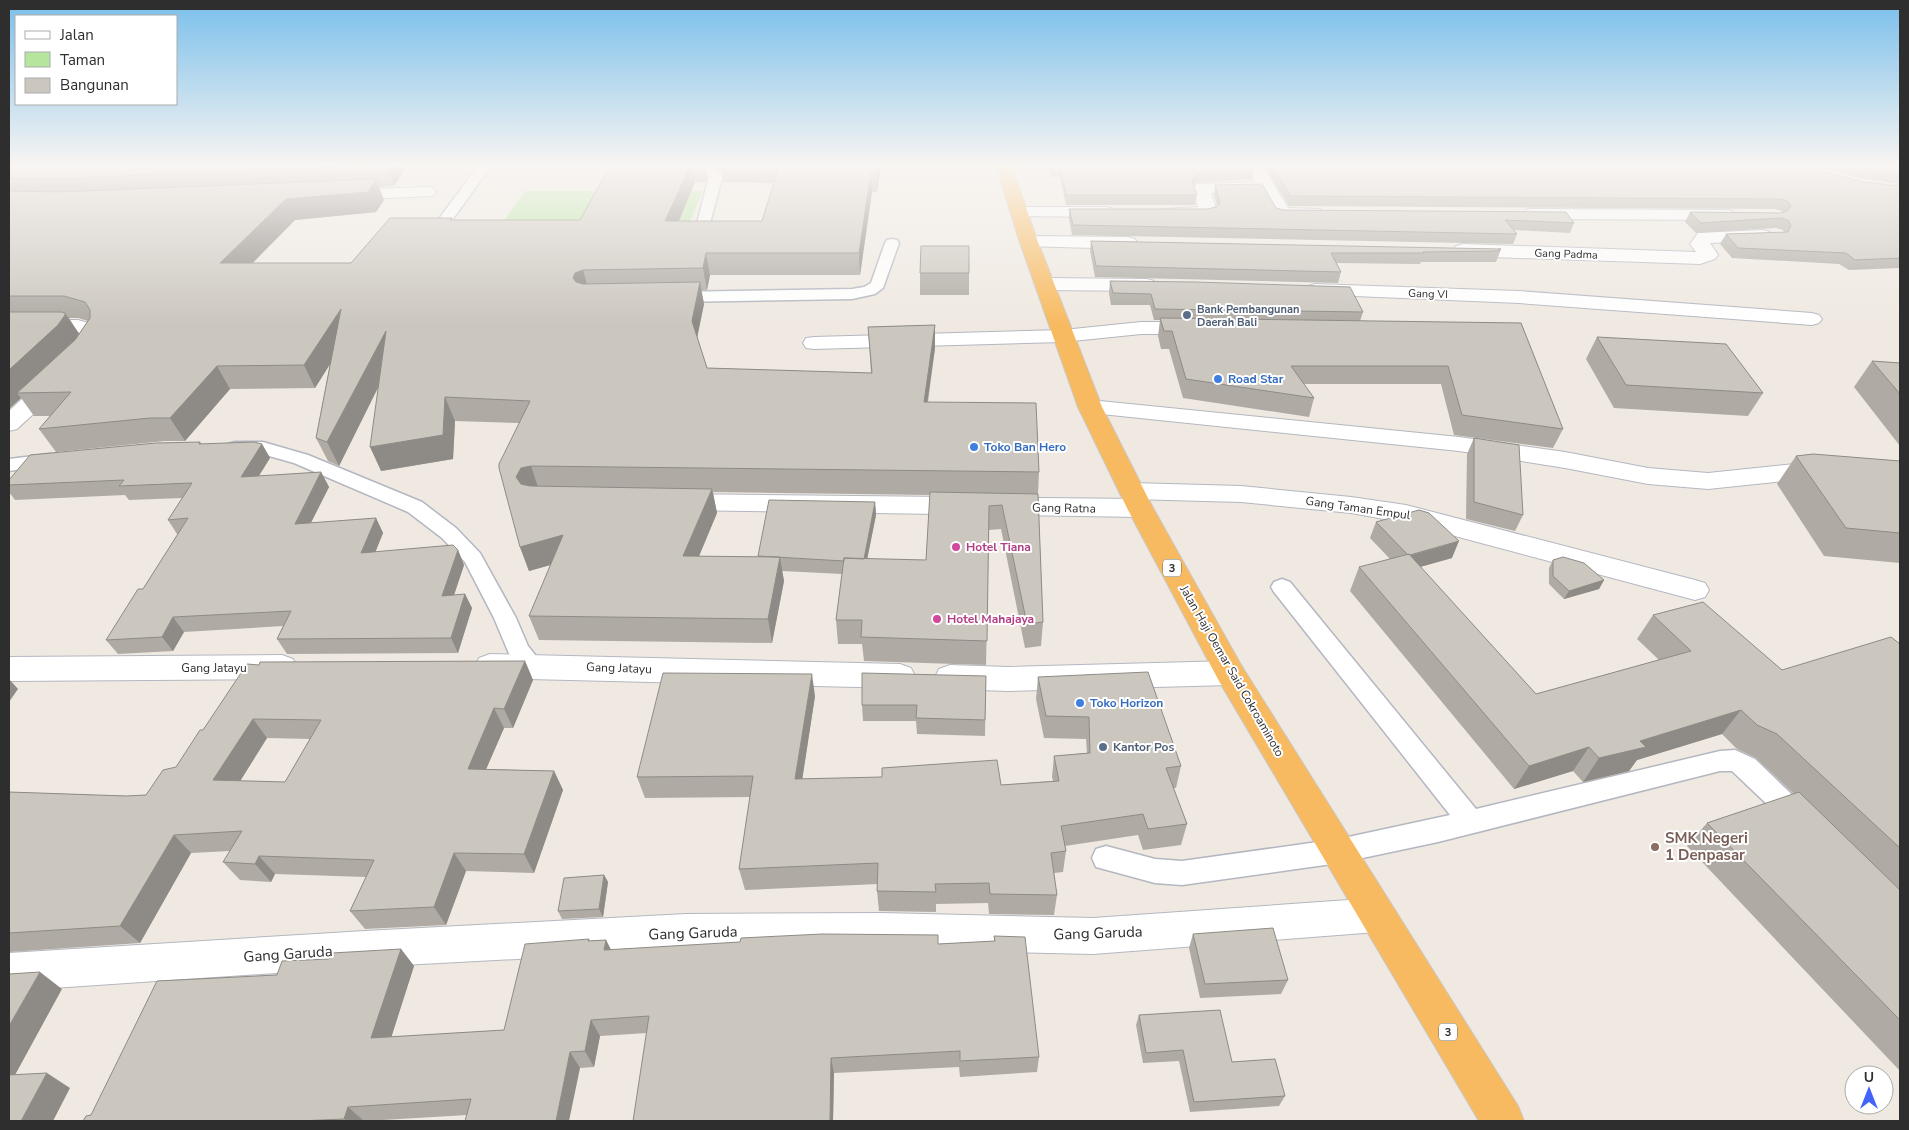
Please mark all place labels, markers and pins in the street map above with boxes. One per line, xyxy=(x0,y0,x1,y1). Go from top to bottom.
place label: Bank Pembangunan Daerah Bali xyxy=(1197,302,1299,330)
marker: Bank Pembangunan Daerah Bali xyxy=(1181,309,1193,321)
place label: Road Star xyxy=(1228,371,1284,387)
marker: Road Star xyxy=(1212,373,1224,385)
place label: Toko Ban Hero xyxy=(984,439,1066,455)
marker: Toko Ban Hero xyxy=(968,441,980,453)
place label: Hotel Tiana xyxy=(966,539,1031,555)
marker: Hotel Tiana xyxy=(950,541,962,553)
place label: Hotel Mahajaya xyxy=(947,611,1034,627)
marker: Hotel Mahajaya xyxy=(931,613,943,625)
place label: Toko Horizon xyxy=(1090,695,1163,711)
marker: Toko Horizon xyxy=(1074,697,1086,709)
place label: Kantor Pos xyxy=(1113,739,1174,755)
marker: Kantor Pos xyxy=(1097,741,1109,753)
place label: SMK Negeri 1 Denpasar xyxy=(1665,828,1748,865)
marker: SMK Negeri 1 Denpasar xyxy=(1649,841,1661,853)

